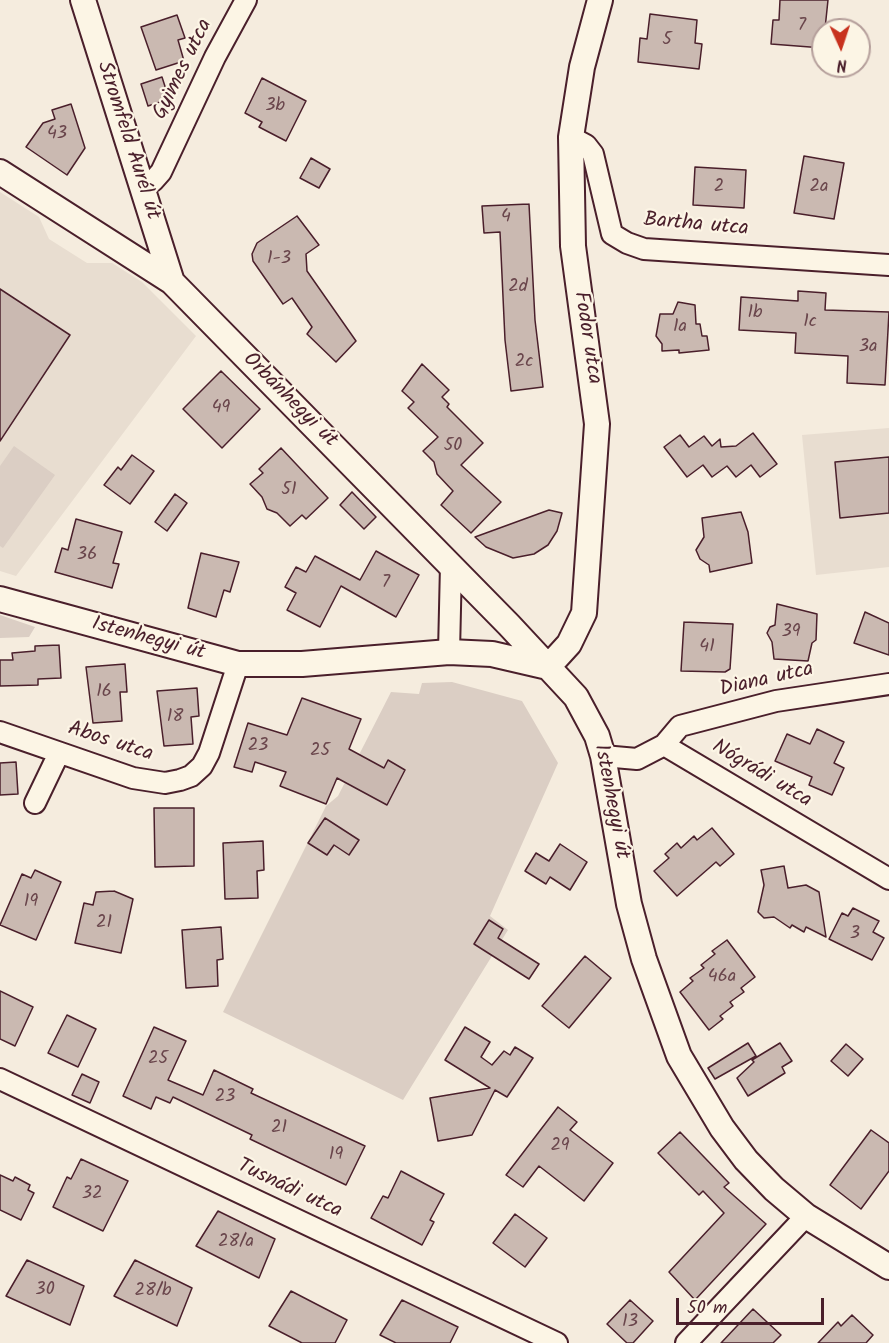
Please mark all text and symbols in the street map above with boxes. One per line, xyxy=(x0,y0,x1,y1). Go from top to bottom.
street label: Gyimes utca xyxy=(149,16,219,124)
house number: 7 xyxy=(798,16,806,38)
north arrow xyxy=(811,18,871,78)
house number: 5 xyxy=(662,30,672,52)
text: N xyxy=(836,52,848,77)
street label: Stromfeld Aurél út xyxy=(90,59,164,223)
house number: 3b xyxy=(265,96,285,118)
house number: 43 xyxy=(47,124,67,146)
house number: 2 xyxy=(714,177,724,199)
house number: 2a xyxy=(810,177,828,199)
house number: 4 xyxy=(501,207,511,229)
street label: Bartha utca xyxy=(642,209,750,243)
house number: 1-3 xyxy=(267,249,291,271)
house number: 2d xyxy=(508,277,528,299)
street label: Fodor utca xyxy=(566,290,606,386)
house number: 1b xyxy=(747,303,763,325)
house number: 1c xyxy=(803,312,817,334)
house number: 1a xyxy=(673,317,687,339)
house number: 3a xyxy=(859,337,877,359)
street label: Orbánhegyi út xyxy=(236,348,342,454)
house number: 2c xyxy=(515,352,533,374)
house number: 49 xyxy=(212,398,230,420)
house number: 50 xyxy=(444,436,462,458)
house number: 51 xyxy=(281,480,297,502)
house number: 36 xyxy=(77,545,97,567)
house number: 7 xyxy=(382,573,390,595)
street label: Istenhegyi út xyxy=(89,613,207,667)
house number: 39 xyxy=(781,622,801,644)
house number: 41 xyxy=(699,637,715,659)
street label: Diana utca xyxy=(718,658,816,704)
house number: 16 xyxy=(96,682,112,704)
house number: 18 xyxy=(167,707,183,729)
street label: Abos utca xyxy=(64,717,156,769)
street label: Nógrádi utca xyxy=(707,735,815,815)
house number: 23 xyxy=(248,736,268,758)
house number: 25 xyxy=(310,741,330,763)
street label: Istenhegyi út xyxy=(587,742,633,862)
house number: 19 xyxy=(24,892,38,914)
house number: 21 xyxy=(96,913,112,935)
house number: 3 xyxy=(850,924,860,946)
house number: 46a xyxy=(708,967,736,989)
house number: 25 xyxy=(148,1049,168,1071)
house number: 23 xyxy=(215,1087,235,1109)
house number: 21 xyxy=(271,1118,287,1140)
house number: 29 xyxy=(550,1136,570,1158)
house number: 19 xyxy=(329,1145,343,1167)
street label: Tusnádi utca xyxy=(233,1155,345,1225)
house number: 32 xyxy=(82,1184,102,1206)
house number: 28/a xyxy=(218,1232,254,1254)
house number: 30 xyxy=(35,1280,55,1302)
house number: 28/b xyxy=(134,1281,172,1303)
scale bar xyxy=(679,1286,828,1324)
text: 50 m xyxy=(687,1294,727,1323)
house number: 13 xyxy=(622,1312,638,1334)

